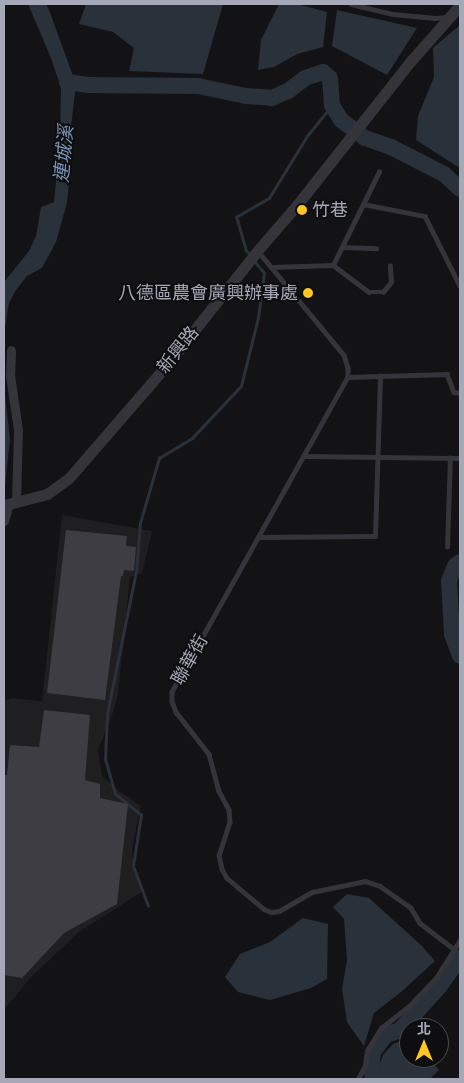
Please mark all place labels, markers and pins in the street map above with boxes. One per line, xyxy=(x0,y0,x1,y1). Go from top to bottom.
place label: 竹巷 xyxy=(312,199,348,221)
marker: 竹巷 xyxy=(296,204,308,216)
place label: 八德區農會廣興辦事處 xyxy=(118,282,298,304)
marker: 八德區農會廣興辦事處 xyxy=(302,287,314,299)

